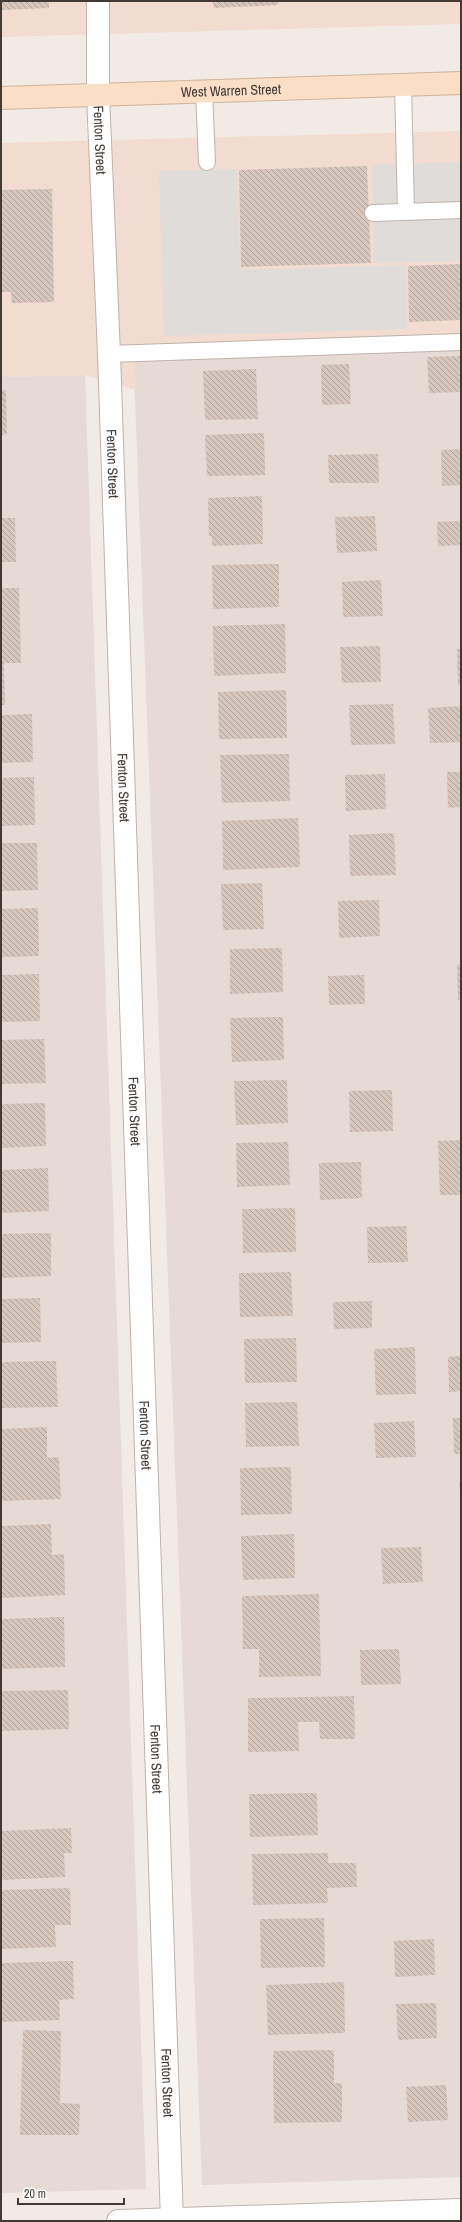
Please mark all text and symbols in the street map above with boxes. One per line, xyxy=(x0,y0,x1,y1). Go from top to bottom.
street label: West Warren Street xyxy=(180,80,281,101)
street label: Fenton Street xyxy=(89,105,110,175)
street label: Fenton Street xyxy=(103,429,123,499)
street label: Fenton Street xyxy=(113,753,134,822)
street label: Fenton Street xyxy=(124,1076,145,1146)
street label: Fenton Street xyxy=(135,1400,156,1470)
street label: Fenton Street xyxy=(146,1724,167,1794)
street label: Fenton Street xyxy=(157,2048,177,2118)
scale bar xyxy=(18,2180,124,2206)
text: 20 m xyxy=(24,2186,46,2202)

